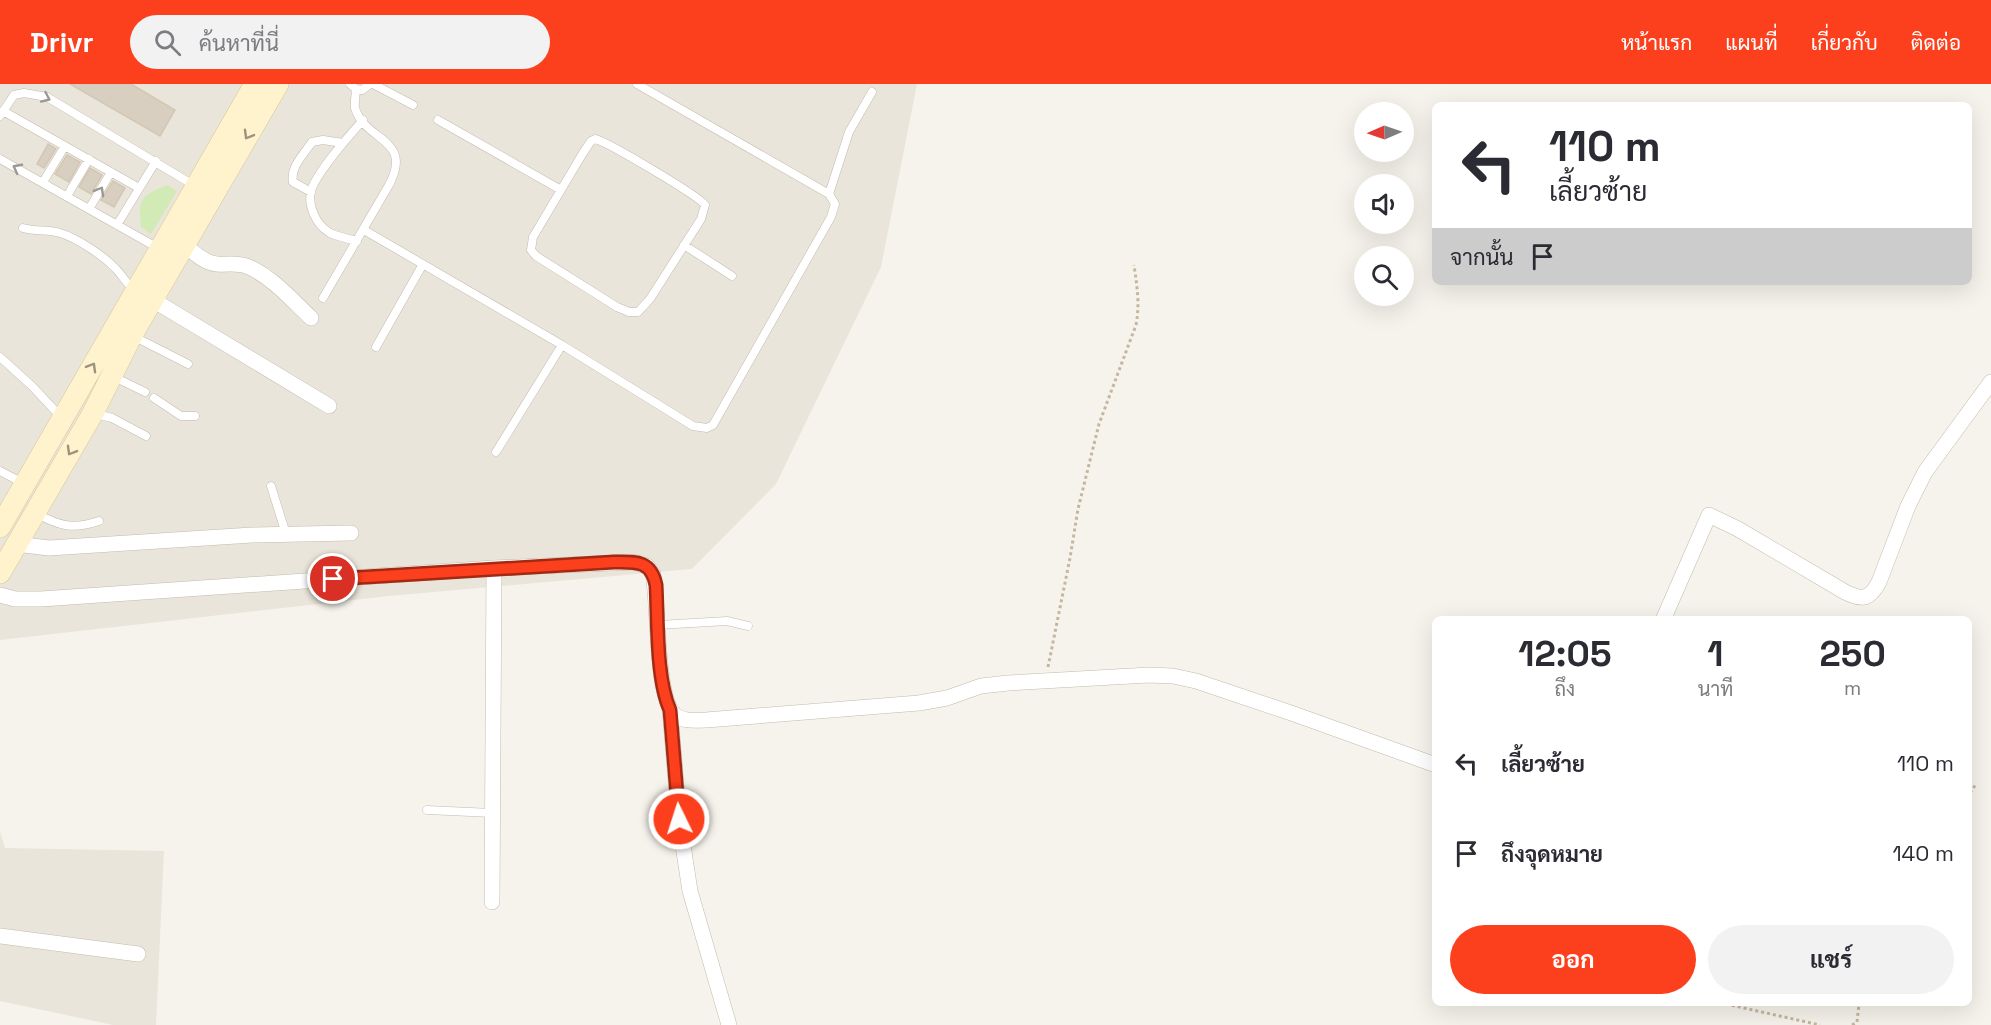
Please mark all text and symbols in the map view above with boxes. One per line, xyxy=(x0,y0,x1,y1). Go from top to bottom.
search box xyxy=(130,15,550,69)
text: Drivr xyxy=(30,24,94,60)
icon: search xyxy=(151,26,184,59)
text: ค้นหาที่นี่ xyxy=(199,29,279,57)
text: หน้าแรก xyxy=(1621,29,1692,56)
text: แผนที่ xyxy=(1725,29,1778,56)
text: เกี่ยวกับ xyxy=(1811,29,1878,56)
text: ติดต่อ xyxy=(1911,29,1961,56)
one-way arrow xyxy=(40,91,51,103)
north arrow xyxy=(1354,102,1414,162)
map controls xyxy=(1354,102,1414,306)
text: 110 m xyxy=(1549,120,1661,173)
icon: left xyxy=(1450,126,1528,204)
one-way arrow xyxy=(244,129,256,139)
one-way arrow xyxy=(13,164,23,175)
button: sound xyxy=(1354,174,1414,234)
text: เลี้ยวซ้าย xyxy=(1549,174,1647,209)
one-way arrow xyxy=(93,186,104,197)
icon: arrive xyxy=(1526,240,1559,273)
text: จากนั้น xyxy=(1450,243,1514,271)
button: search xyxy=(1354,246,1414,306)
one-way arrow xyxy=(84,362,96,373)
one-way arrow xyxy=(66,445,78,455)
pin xyxy=(307,553,358,604)
icon: arrive xyxy=(316,562,349,595)
text: 12:05 xyxy=(1518,631,1612,677)
text: 1 xyxy=(1707,631,1724,677)
text: 250 xyxy=(1819,631,1886,677)
text: m xyxy=(1844,675,1861,701)
text: ถึง xyxy=(1554,676,1575,702)
text: นาที xyxy=(1698,676,1733,702)
icon: left xyxy=(1450,747,1483,780)
text: 110 m xyxy=(1897,749,1954,777)
text: เลี้ยวซ้าย xyxy=(1501,750,1585,778)
position arrow xyxy=(647,787,711,851)
icon: arrive xyxy=(1450,837,1483,870)
text: 140 m xyxy=(1892,839,1954,867)
text: ถึงจุดหมาย xyxy=(1501,840,1603,868)
button: ออก xyxy=(1450,925,1696,994)
button: แชร์ xyxy=(1708,925,1954,994)

